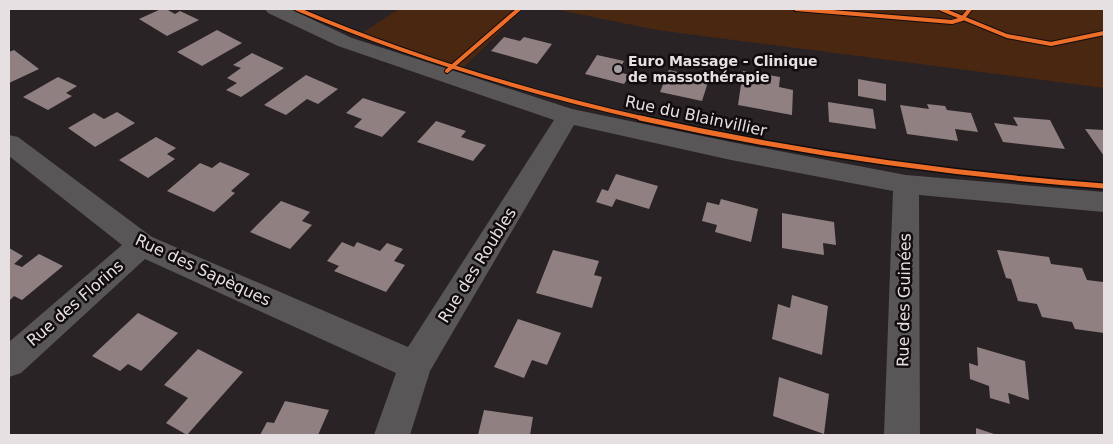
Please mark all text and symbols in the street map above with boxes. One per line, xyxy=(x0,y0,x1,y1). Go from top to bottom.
place label: Euro Massage - Clinique de massothérapie xyxy=(628,53,818,85)
marker: Euro Massage - Clinique de massothérapie xyxy=(612,63,624,75)
street label: Rue du Blainvillier xyxy=(623,92,769,140)
street label: Rue des Roubles xyxy=(434,204,520,326)
street label: Rue des Sapèques xyxy=(132,230,274,310)
street label: Rue des Guinées xyxy=(893,233,915,367)
street label: Rue des Florins xyxy=(23,256,127,350)

